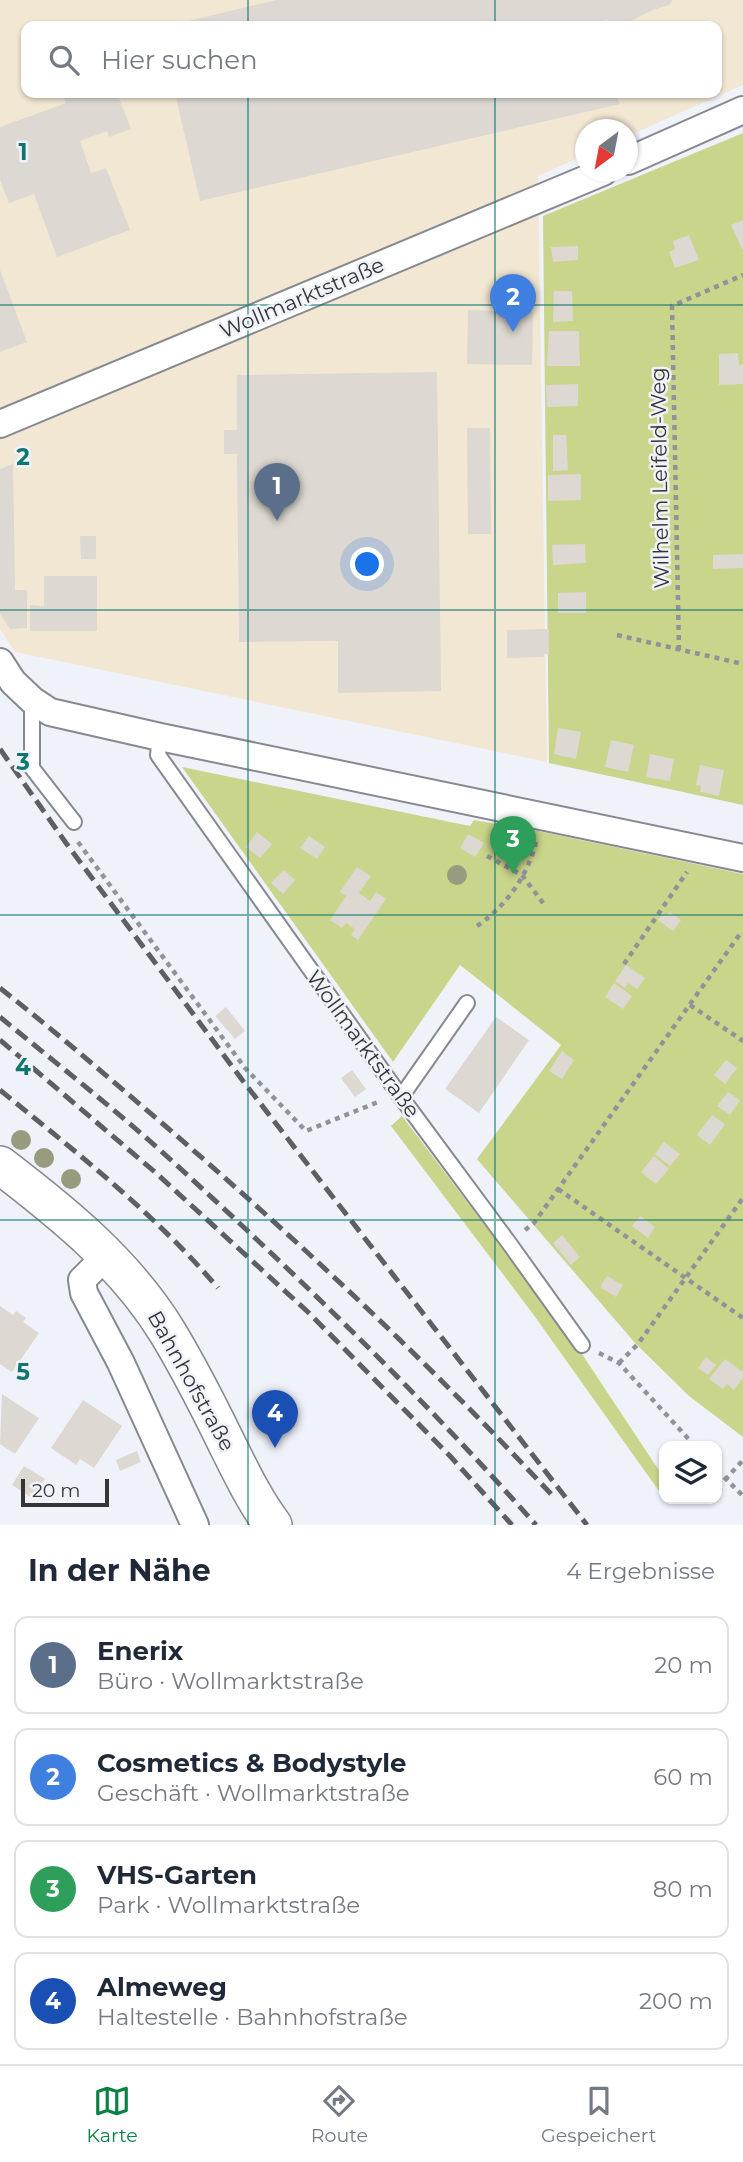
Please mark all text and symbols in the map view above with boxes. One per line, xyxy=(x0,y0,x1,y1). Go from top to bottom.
search box xyxy=(21,21,722,98)
icon: search xyxy=(45,41,83,79)
text: Hier suchen xyxy=(101,44,258,76)
north arrow xyxy=(575,119,638,182)
text: 1 xyxy=(18,138,28,166)
street label: Wollmarktstraße xyxy=(216,252,388,343)
pin: 2 xyxy=(490,274,536,332)
street label: Wilhelm Leifeld-Weg xyxy=(645,367,674,589)
text: 2 xyxy=(16,443,30,471)
pin: 1 xyxy=(254,463,300,521)
your location xyxy=(350,547,384,581)
text: 3 xyxy=(15,748,30,776)
pin: 3 xyxy=(490,816,536,874)
street label: Wollmarktstraße xyxy=(302,965,425,1122)
text: 4 xyxy=(15,1053,31,1081)
street label: Bahnhofstraße xyxy=(143,1306,240,1455)
text: 5 xyxy=(16,1358,30,1386)
pin: 4 xyxy=(252,1390,298,1448)
map controls xyxy=(659,1441,722,1504)
button: layers xyxy=(659,1441,722,1504)
scale bar xyxy=(21,1476,108,1508)
text: 20 m xyxy=(32,1479,80,1502)
text: In der Nähe xyxy=(28,1552,211,1589)
text: 4 Ergebnisse xyxy=(566,1557,715,1585)
text: Enerix xyxy=(97,1635,183,1667)
text: 1 xyxy=(48,1651,58,1679)
text: 20 m xyxy=(654,1651,713,1679)
text: Büro · Wollmarktstraße xyxy=(97,1667,364,1695)
text: Cosmetics & Bodystyle xyxy=(97,1747,406,1779)
text: 2 xyxy=(46,1763,60,1791)
text: 60 m xyxy=(653,1763,713,1791)
text: Geschäft · Wollmarktstraße xyxy=(97,1779,410,1807)
text: VHS-Garten xyxy=(97,1859,257,1891)
text: 3 xyxy=(46,1875,60,1903)
text: 80 m xyxy=(653,1875,713,1903)
text: Park · Wollmarktstraße xyxy=(97,1891,360,1919)
text: Almeweg xyxy=(97,1971,227,2003)
text: 4 xyxy=(45,1987,61,2015)
text: 200 m xyxy=(639,1987,713,2015)
text: Haltestelle · Bahnhofstraße xyxy=(97,2003,408,2031)
tab: Karte xyxy=(87,2082,138,2147)
tab: Route xyxy=(311,2082,368,2147)
tab: Gespeichert xyxy=(541,2082,656,2147)

